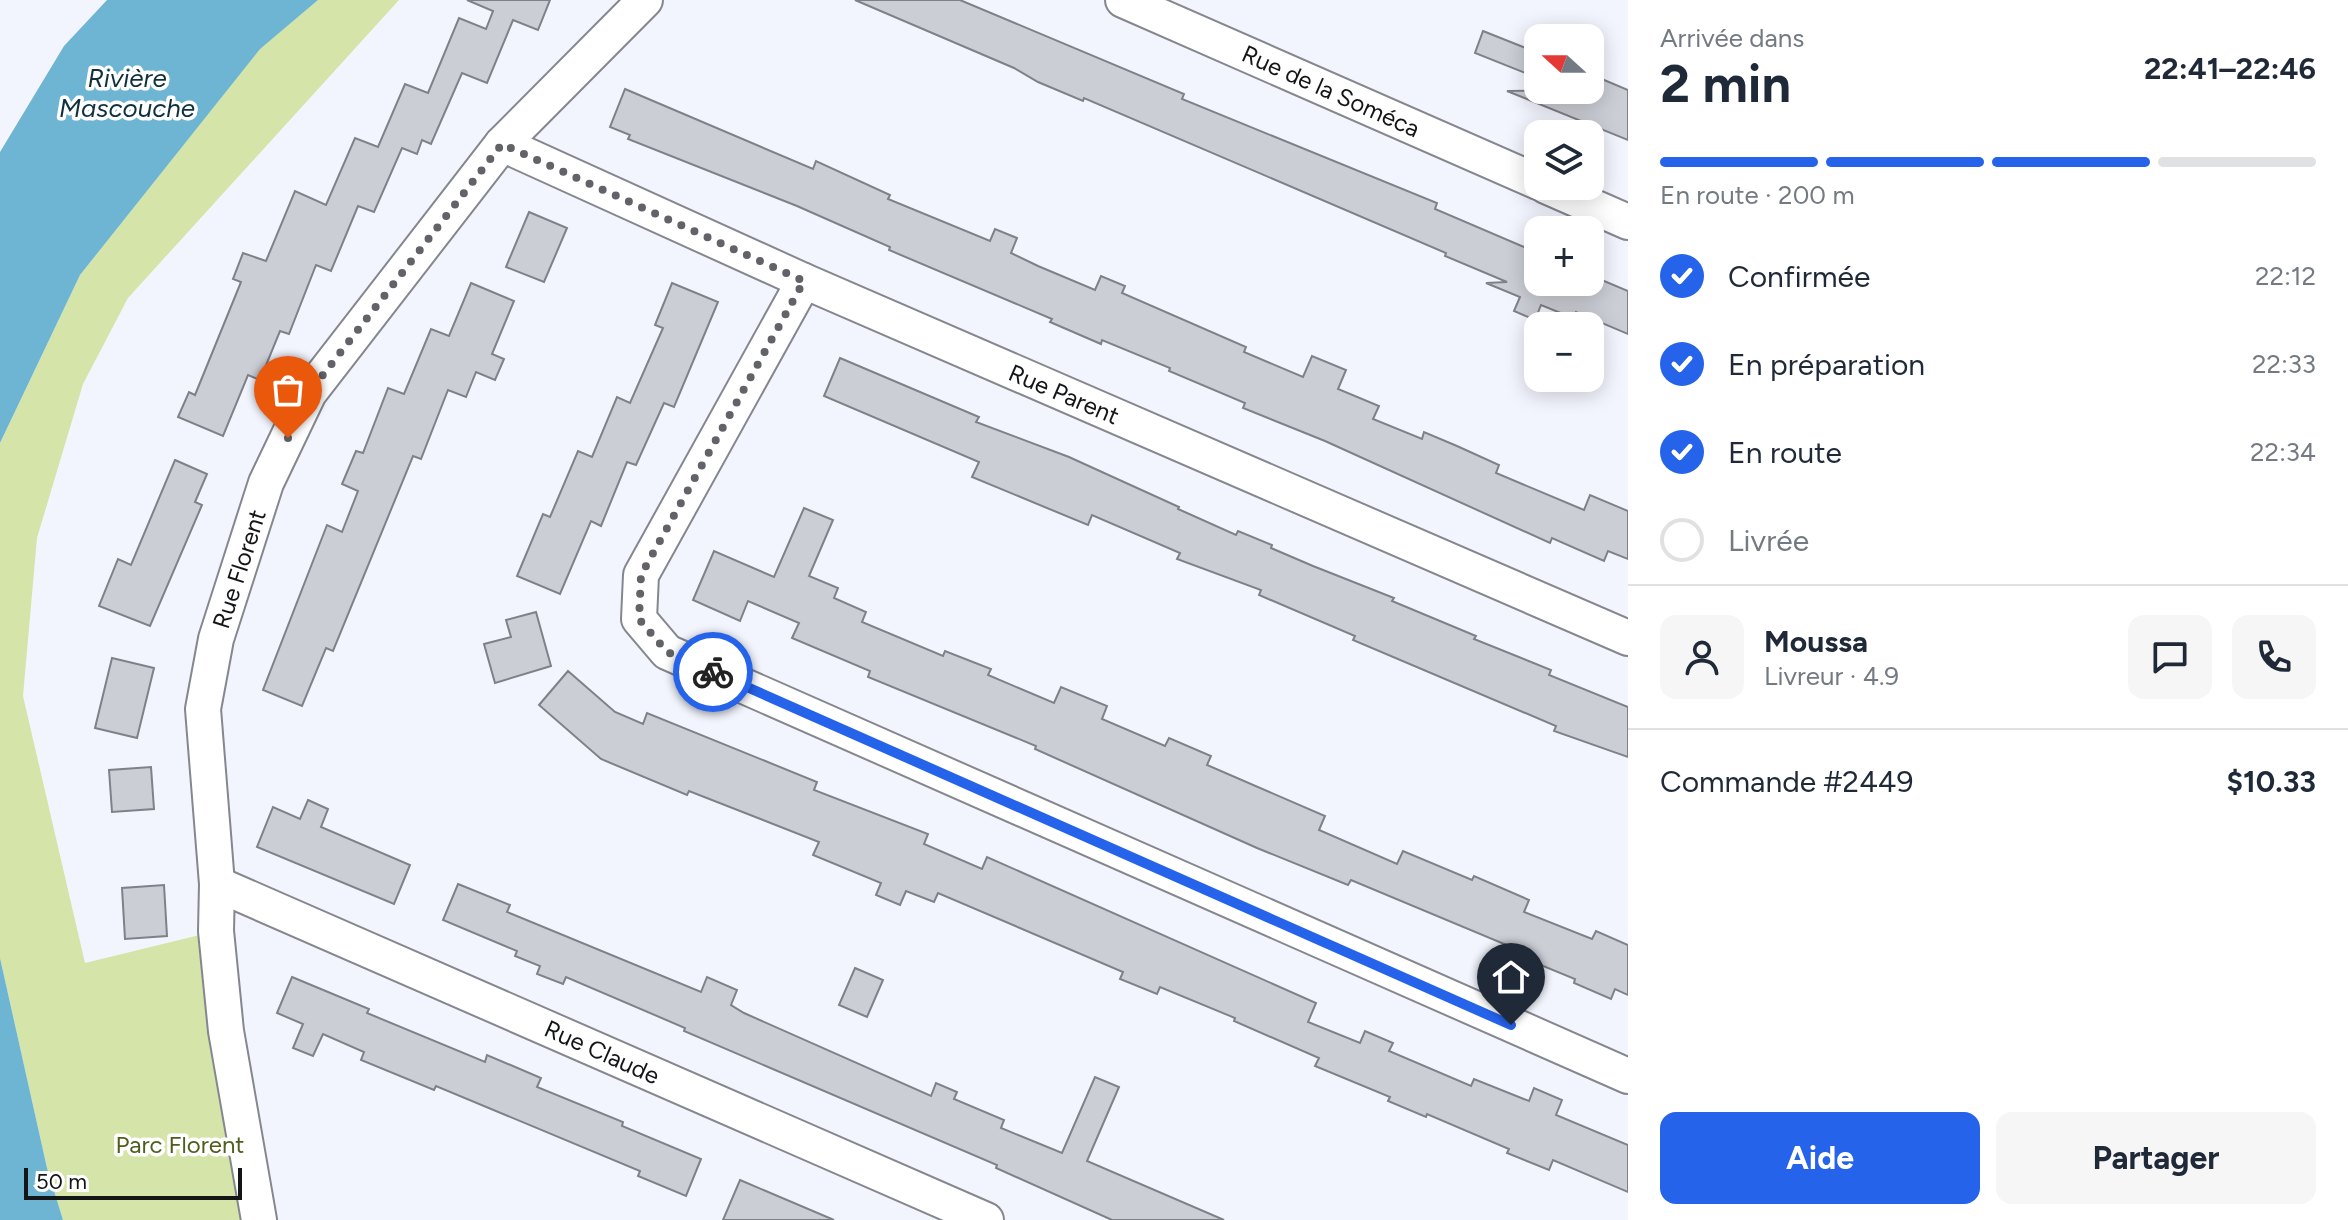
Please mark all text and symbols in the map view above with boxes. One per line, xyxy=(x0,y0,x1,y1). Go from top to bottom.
text: Arrivée dans xyxy=(1660,22,1804,54)
north arrow xyxy=(1524,24,1604,104)
map controls xyxy=(1524,24,1604,392)
street label: Rue de la Soméca xyxy=(1238,39,1424,143)
text: 22:41–22:46 xyxy=(2144,50,2316,87)
text: 2 min xyxy=(1660,53,1791,115)
water label: Rivière Mascouche xyxy=(59,62,195,124)
button: layers xyxy=(1524,120,1604,200)
text: En route · 200 m xyxy=(1660,179,1855,211)
button: + xyxy=(1524,216,1604,296)
icon: check xyxy=(1660,254,1704,298)
text: Confirmée xyxy=(1728,258,1870,295)
text: 22:12 xyxy=(2255,260,2316,292)
button: − xyxy=(1524,312,1604,392)
icon: check xyxy=(1660,342,1704,386)
text: En préparation xyxy=(1728,346,1925,383)
text: 22:33 xyxy=(2252,348,2316,380)
pin xyxy=(254,356,322,438)
street label: Rue Parent xyxy=(1004,358,1124,430)
icon: bag xyxy=(266,368,310,412)
icon: check xyxy=(1660,430,1704,474)
text: En route xyxy=(1728,434,1842,471)
text: 22:34 xyxy=(2250,436,2316,468)
street label: Rue Florent xyxy=(206,506,272,632)
text: Livrée xyxy=(1728,522,1809,559)
button: person xyxy=(1660,615,1744,699)
button: chat xyxy=(2128,615,2212,699)
button: phone xyxy=(2232,615,2316,699)
text: Moussa xyxy=(1764,623,1868,660)
courier xyxy=(673,632,753,712)
icon: bike xyxy=(691,650,735,694)
text: Livreur · 4.9 xyxy=(1764,660,1899,692)
text: Commande #2449 xyxy=(1660,763,1913,800)
text: $10.33 xyxy=(2226,763,2316,800)
pin xyxy=(1477,943,1545,1025)
icon: home xyxy=(1489,955,1533,999)
street label: Rue Claude xyxy=(540,1014,664,1090)
button: Aide xyxy=(1660,1112,1980,1204)
button: Partager xyxy=(1996,1112,2316,1204)
park label: Parc Florent xyxy=(116,1130,244,1159)
scale bar xyxy=(24,1164,242,1200)
text: 50 m xyxy=(36,1168,87,1195)

